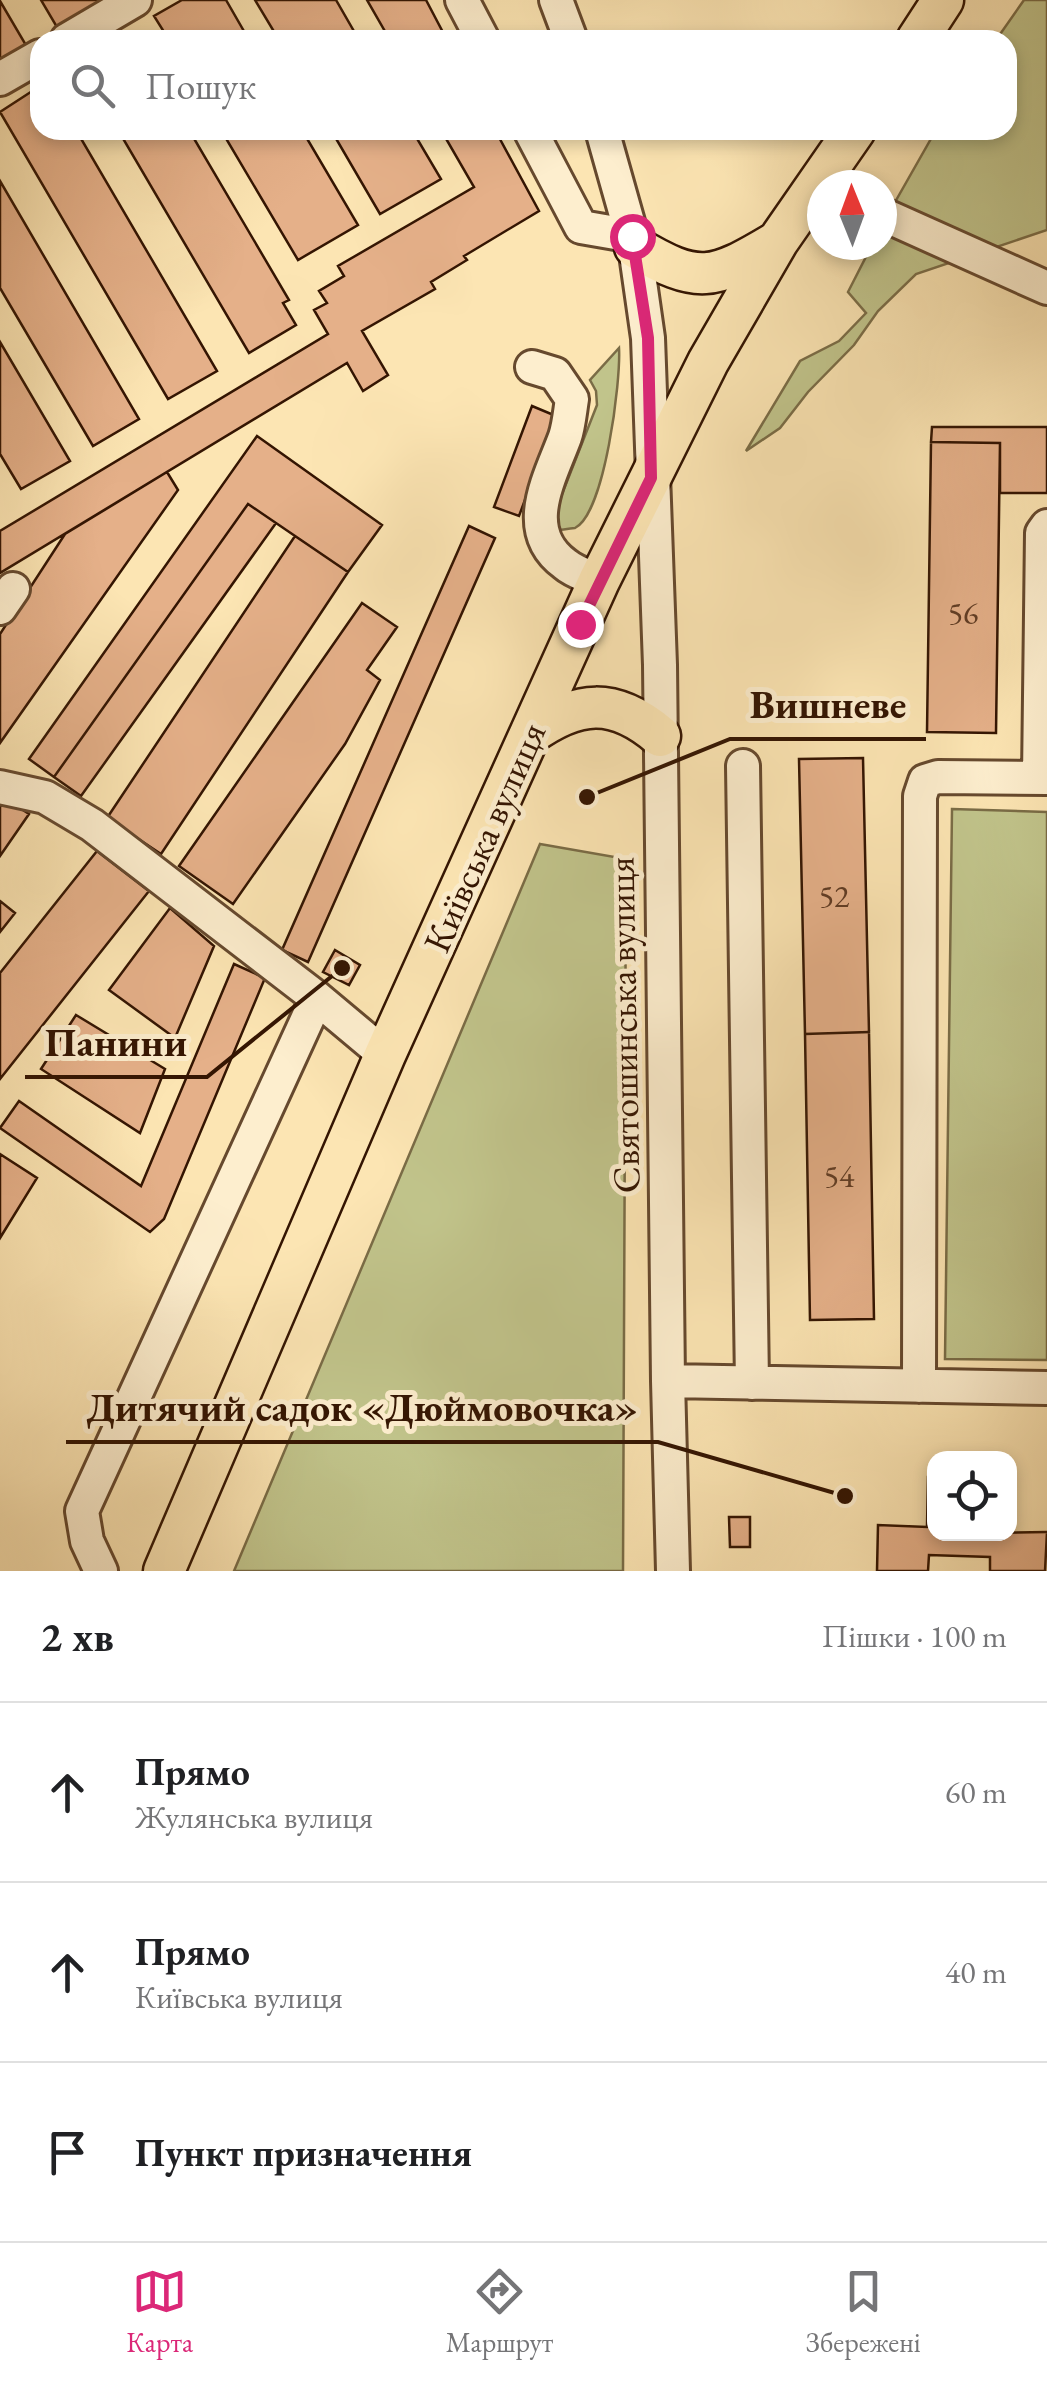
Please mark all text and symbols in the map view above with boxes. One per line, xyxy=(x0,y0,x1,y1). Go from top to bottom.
search box xyxy=(30,30,1017,140)
icon: search xyxy=(65,58,120,113)
text: Пошук xyxy=(145,61,256,110)
north arrow xyxy=(807,170,897,260)
route start xyxy=(610,214,656,260)
house number: 56 xyxy=(948,592,978,634)
route end xyxy=(558,602,604,648)
callout: Вишневе xyxy=(730,669,926,739)
text: Вишневе xyxy=(750,678,906,730)
street label: Київська вулиця xyxy=(411,714,557,960)
street label: Святошинська вулиця xyxy=(596,856,650,1194)
house number: 52 xyxy=(819,875,850,917)
callout: Панини xyxy=(25,1007,207,1077)
text: Панини xyxy=(45,1016,187,1068)
house number: 54 xyxy=(824,1155,855,1197)
callout: Дитячий садок «Дюймовочка» xyxy=(66,1372,658,1442)
text: Дитячий садок «Дюймовочка» xyxy=(86,1381,638,1433)
map controls xyxy=(927,1451,1017,1541)
button: locate xyxy=(927,1451,1017,1541)
text: 2 хв xyxy=(40,1609,114,1664)
text: Пішки · 100 m xyxy=(822,1615,1007,1657)
text: Прямо xyxy=(135,1747,250,1796)
icon: ahead xyxy=(40,1765,95,1820)
text: 60 m xyxy=(945,1771,1007,1813)
text: Жулянська вулиця xyxy=(135,1796,373,1838)
text: Прямо xyxy=(135,1927,250,1976)
icon: ahead xyxy=(40,1945,95,2000)
text: 40 m xyxy=(945,1951,1007,1993)
text: Київська вулиця xyxy=(135,1976,343,2018)
icon: arrive xyxy=(40,2125,95,2180)
text: Пункт призначення xyxy=(135,2128,472,2177)
tab: Карта xyxy=(126,2264,193,2360)
tab: Маршрут xyxy=(446,2264,553,2360)
tab: Збережені xyxy=(806,2264,921,2360)

